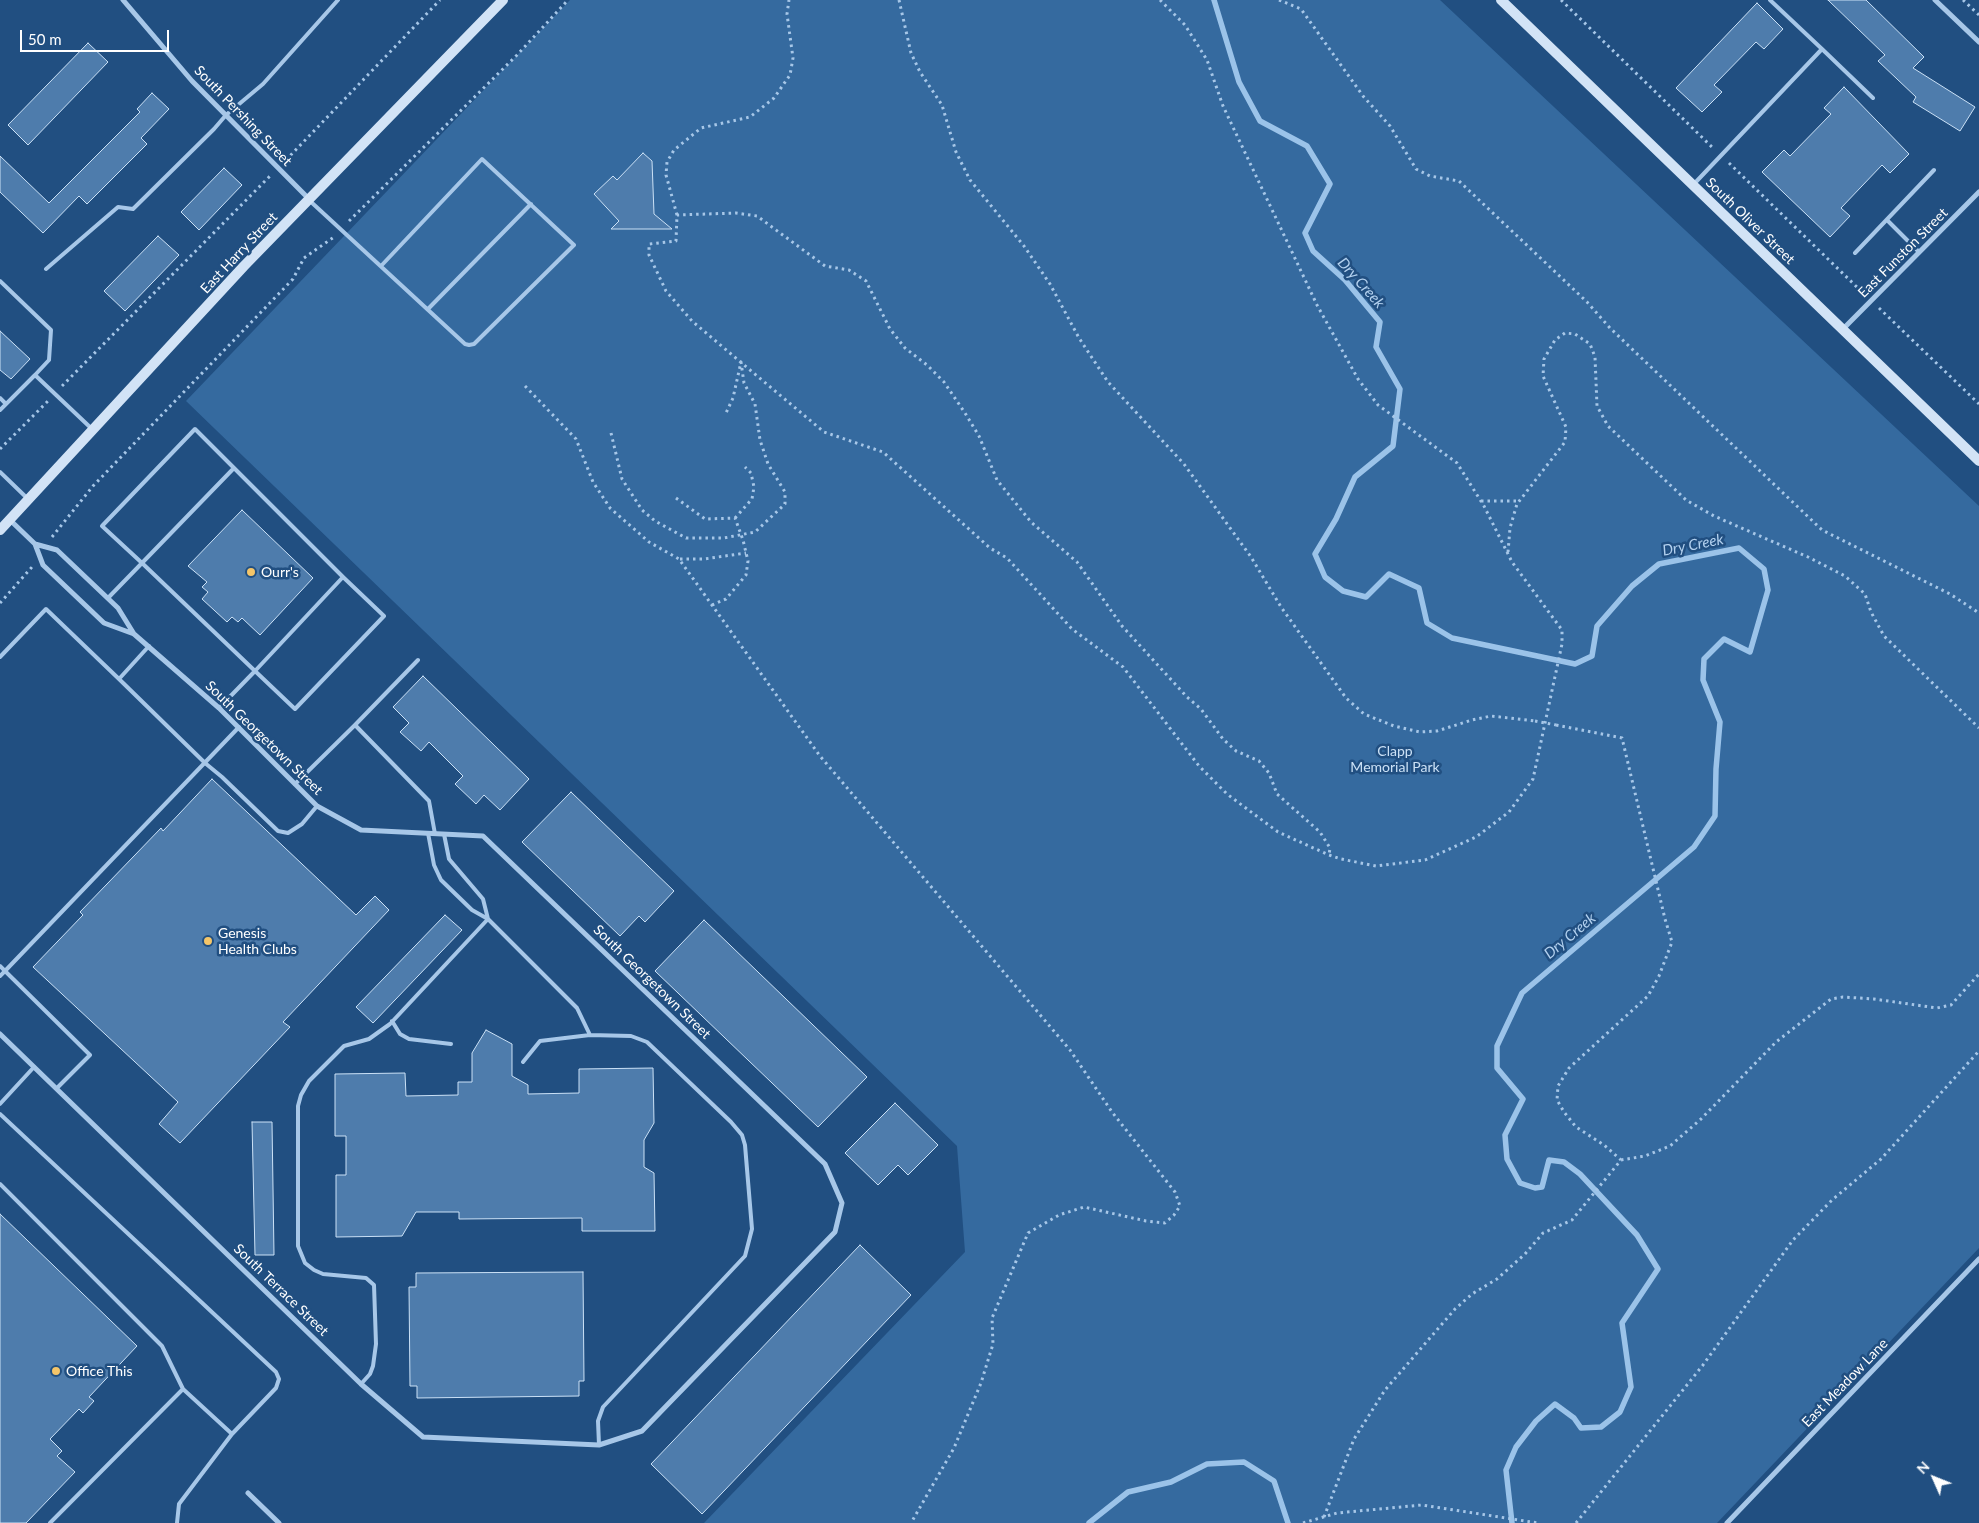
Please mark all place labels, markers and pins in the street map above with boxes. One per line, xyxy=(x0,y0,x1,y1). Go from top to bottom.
place label: Ourr's xyxy=(261,564,299,580)
marker: Ourr's xyxy=(245,566,257,578)
place label: Genesis Health Clubs xyxy=(218,925,297,958)
marker: Genesis Health Clubs xyxy=(202,935,214,947)
place label: Office This xyxy=(66,1363,132,1379)
marker: Office This xyxy=(50,1365,62,1377)

